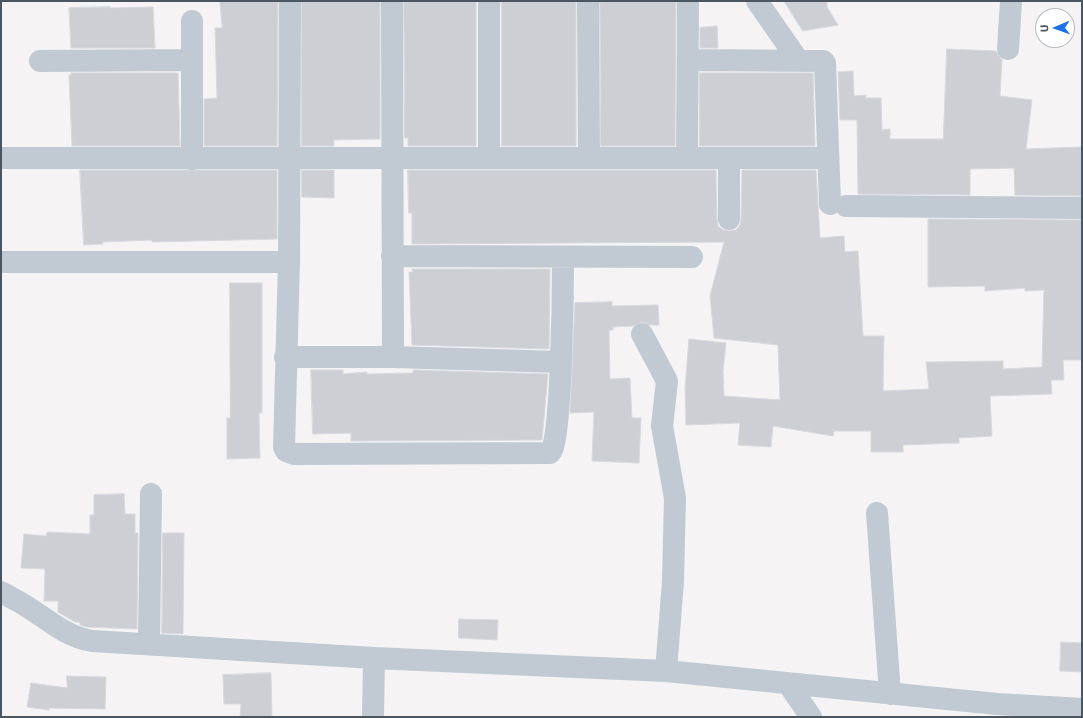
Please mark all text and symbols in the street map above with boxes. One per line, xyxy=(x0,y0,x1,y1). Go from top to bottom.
north arrow xyxy=(1035,8,1075,48)
text: U xyxy=(1037,24,1050,32)

